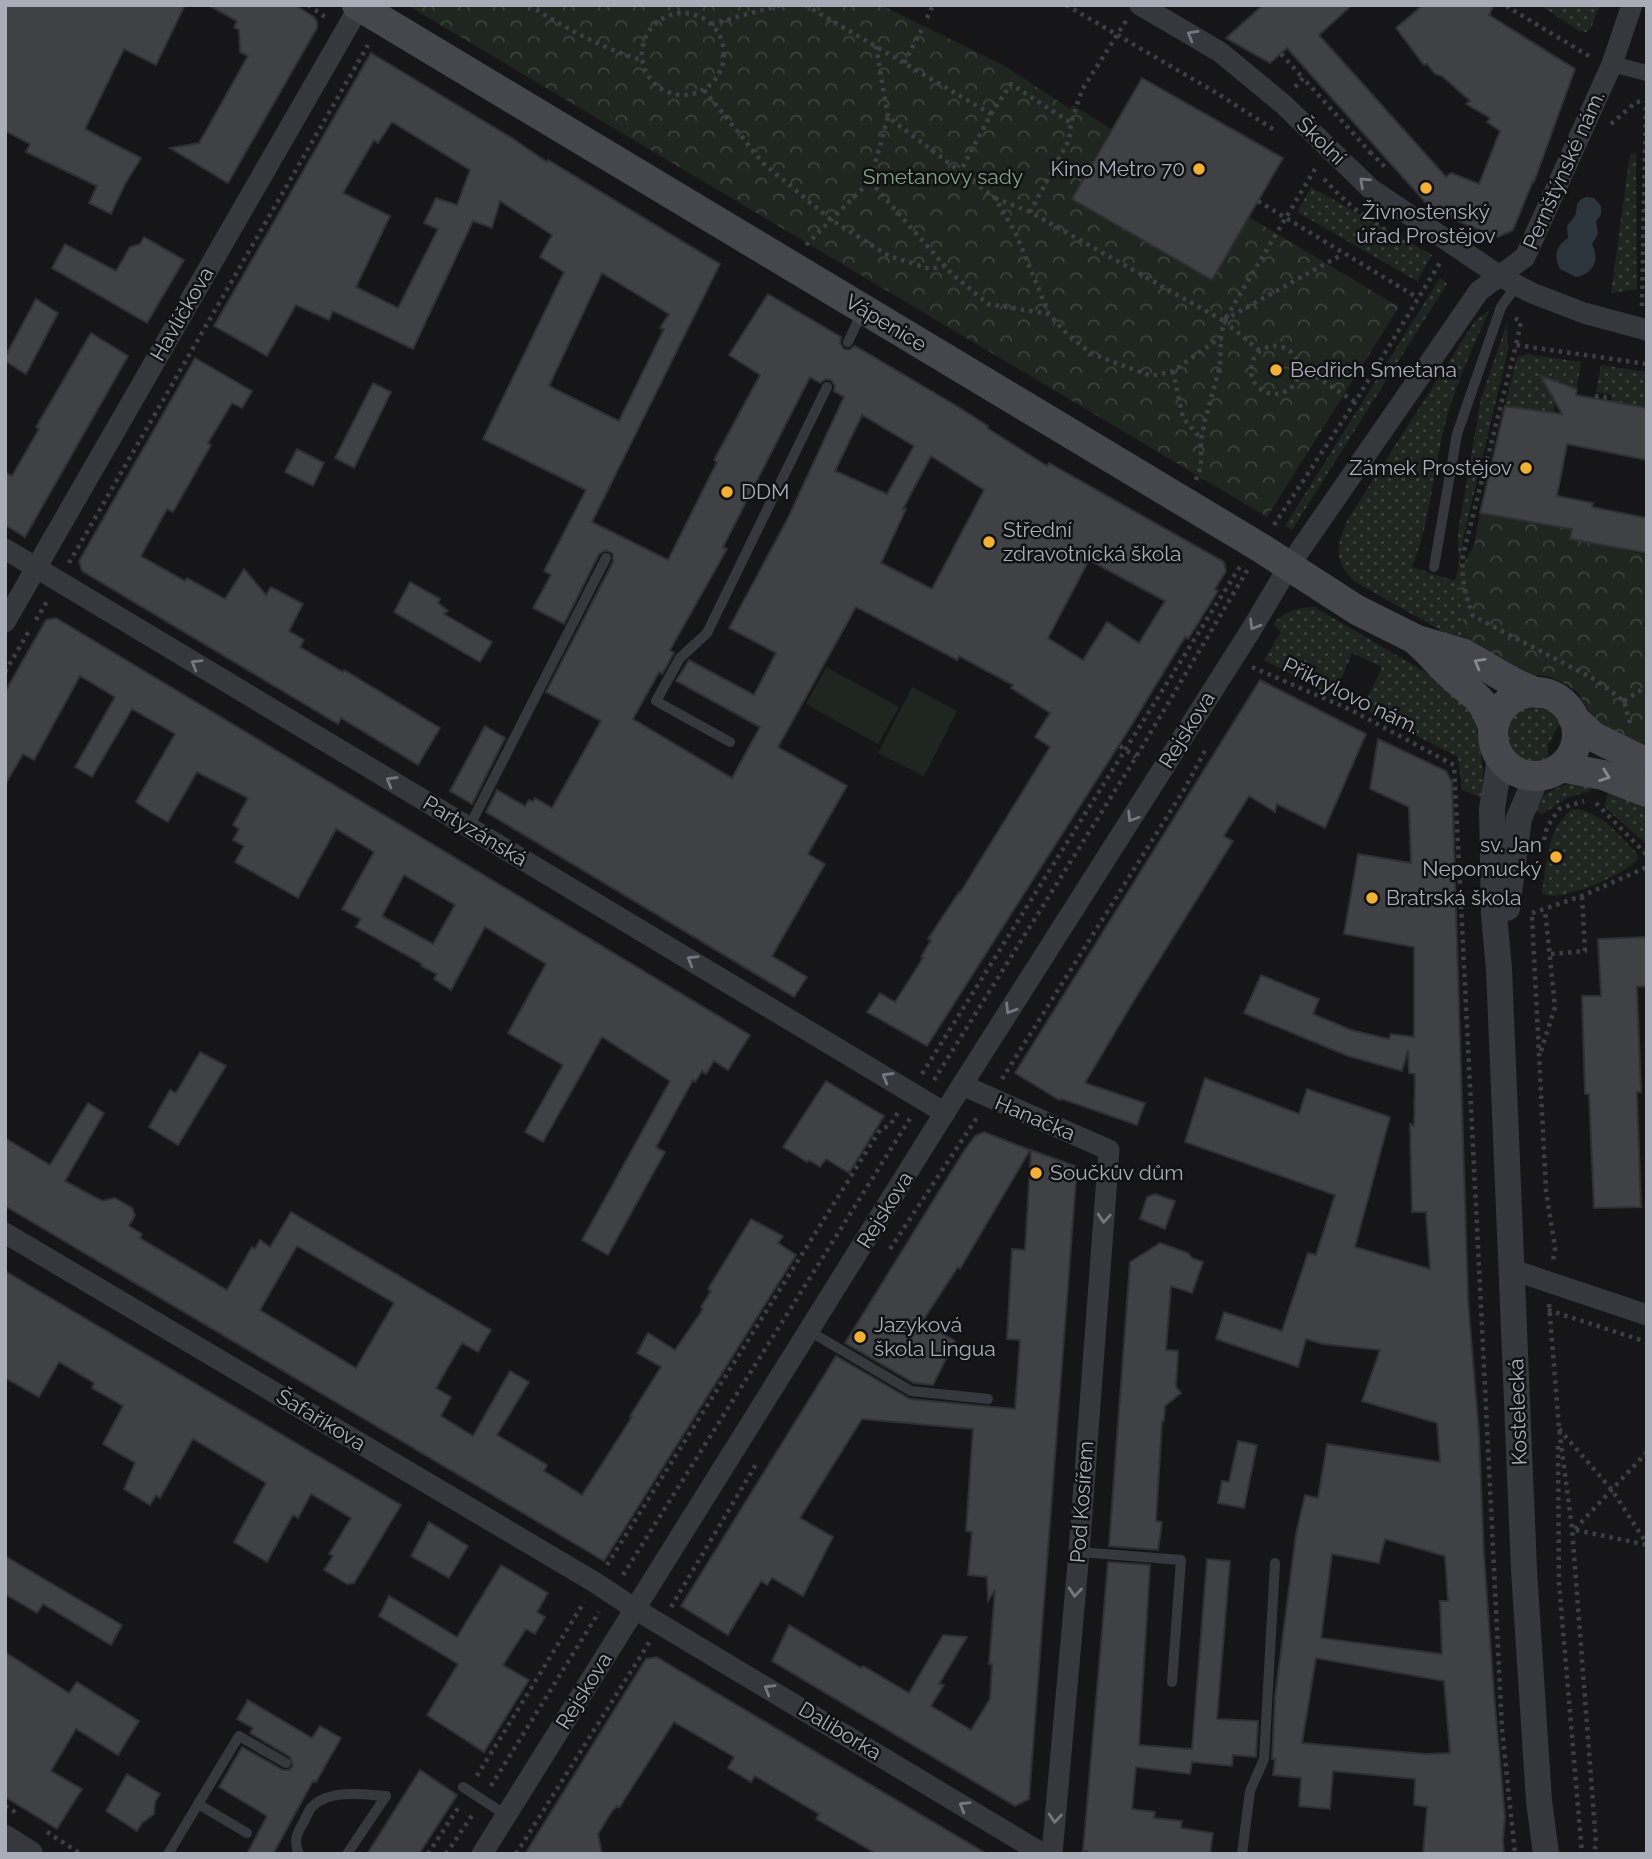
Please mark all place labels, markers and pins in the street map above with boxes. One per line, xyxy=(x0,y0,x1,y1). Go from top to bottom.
place label: Kino Metro 70 xyxy=(1050,156,1185,181)
marker: Kino Metro 70 xyxy=(1191,161,1207,177)
marker: Živnostenský úřad Prostějov xyxy=(1418,180,1434,196)
place label: Živnostenský úřad Prostějov xyxy=(1356,199,1496,248)
place label: Bedřich Smetana xyxy=(1290,357,1457,382)
marker: Bedřich Smetana xyxy=(1268,362,1284,378)
place label: Zámek Prostějov xyxy=(1349,455,1512,480)
marker: Zámek Prostějov xyxy=(1518,460,1534,476)
place label: DDM xyxy=(741,479,789,504)
marker: DDM xyxy=(719,484,735,500)
place label: Střední zdravotnícká škola xyxy=(1003,517,1181,566)
marker: Střední zdravotnícká škola xyxy=(981,534,997,550)
place label: sv. Jan Nepomucký xyxy=(1422,832,1542,881)
marker: sv. Jan Nepomucký xyxy=(1548,849,1564,865)
place label: Bratrská škola xyxy=(1386,885,1521,910)
marker: Bratrská škola xyxy=(1364,890,1380,906)
place label: Součkův dům xyxy=(1050,1160,1184,1185)
marker: Součkův dům xyxy=(1028,1165,1044,1181)
place label: Jazyková škola Lingua xyxy=(874,1312,996,1361)
marker: Jazyková škola Lingua xyxy=(852,1329,868,1345)

